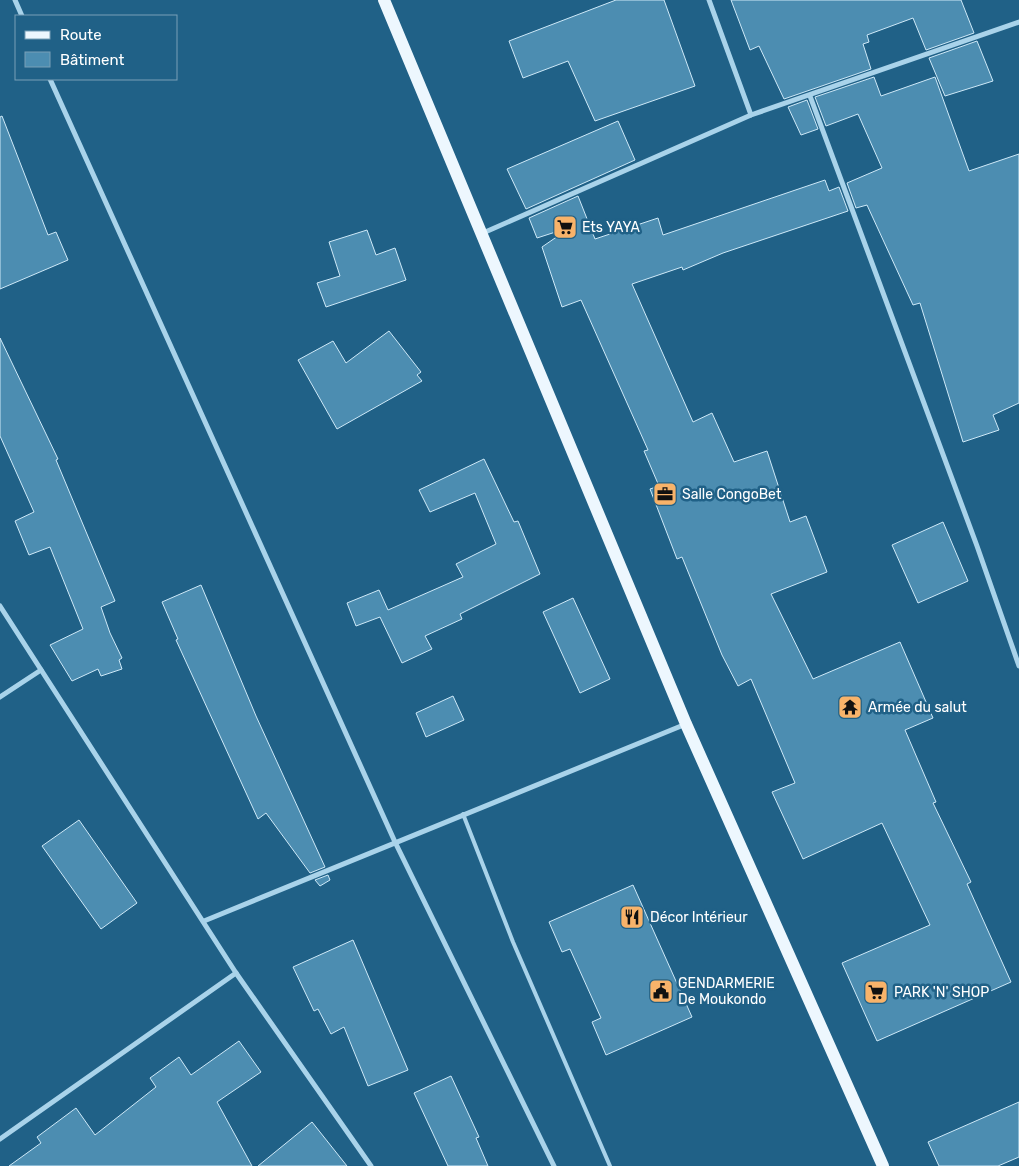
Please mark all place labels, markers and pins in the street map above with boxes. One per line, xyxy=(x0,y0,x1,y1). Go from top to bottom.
supermarket icon: Ets YAYA xyxy=(552,214,578,240)
place label: Ets YAYA xyxy=(582,219,640,236)
office icon: Salle CongoBet xyxy=(652,481,678,507)
place label: Salle CongoBet xyxy=(682,486,782,503)
temple icon: Armée du salut xyxy=(837,694,863,720)
place label: Armée du salut xyxy=(868,699,967,716)
restaurant icon: Décor Intérieur xyxy=(619,904,645,930)
place label: Décor Intérieur xyxy=(650,909,748,926)
place label: GENDARMERIE De Moukondo xyxy=(678,975,775,1008)
public building icon: GENDARMERIE De Moukondo xyxy=(648,978,674,1004)
supermarket icon: PARK 'N' SHOP xyxy=(863,979,889,1005)
place label: PARK 'N' SHOP xyxy=(894,984,989,1001)

